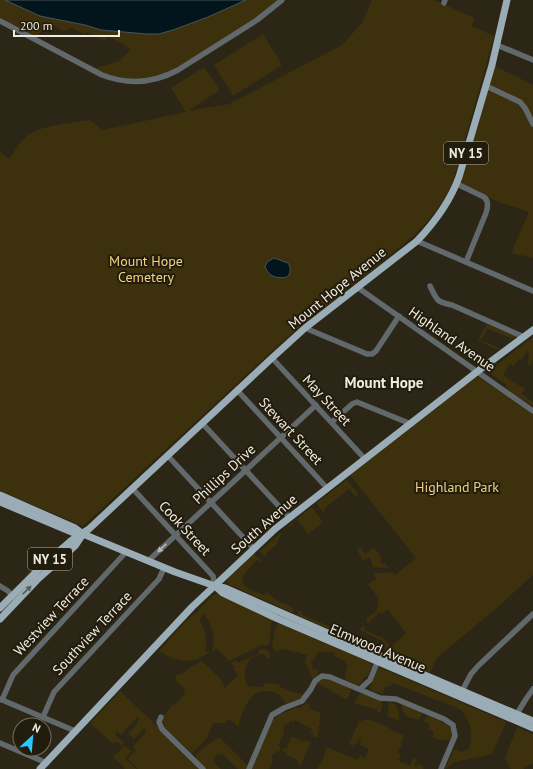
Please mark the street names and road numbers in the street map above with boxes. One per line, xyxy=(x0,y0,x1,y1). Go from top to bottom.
road number: NY 15 xyxy=(444,142,488,164)
street label: Mount Hope Avenue xyxy=(284,243,390,333)
street label: Highland Avenue xyxy=(405,302,499,376)
street label: May Street xyxy=(299,371,355,430)
street label: Stewart Street xyxy=(255,394,327,469)
street label: Phillips Drive xyxy=(189,440,259,508)
street label: South Avenue xyxy=(227,490,301,558)
street label: Cook Street xyxy=(155,497,215,559)
road number: NY 15 xyxy=(28,548,72,570)
street label: Westview Terrace xyxy=(10,573,92,659)
street label: Southview Terrace xyxy=(48,587,136,679)
street label: Elmwood Avenue xyxy=(327,620,429,676)

